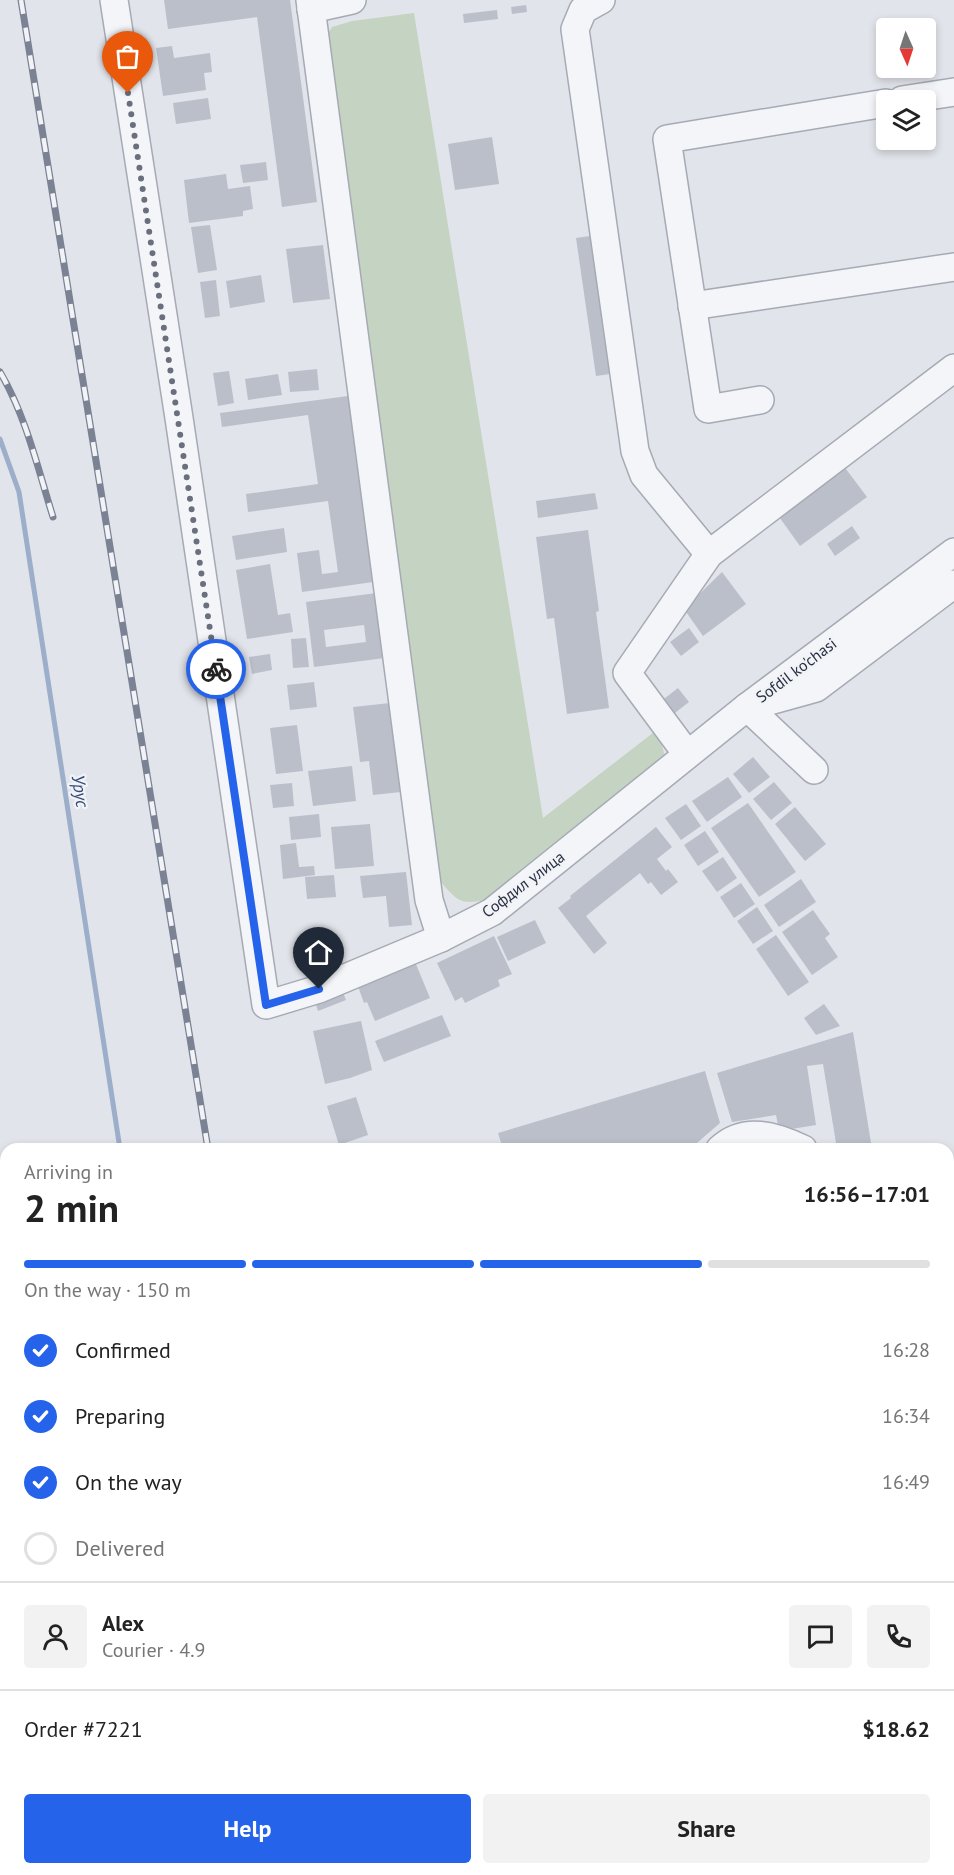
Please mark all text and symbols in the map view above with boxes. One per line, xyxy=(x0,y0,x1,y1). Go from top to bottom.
north arrow xyxy=(876,18,936,78)
map controls xyxy=(876,18,936,150)
pin xyxy=(102,31,153,93)
icon: bag xyxy=(111,40,144,73)
button: layers xyxy=(876,90,936,150)
street label: Sofdil ko'chasi xyxy=(752,633,840,707)
courier xyxy=(186,639,246,699)
icon: bike xyxy=(200,653,233,686)
water label: Урус xyxy=(67,773,94,809)
street label: Софдил улица xyxy=(478,846,568,922)
pin xyxy=(293,927,344,989)
icon: home xyxy=(302,936,335,969)
text: Arriving in xyxy=(24,1159,113,1185)
text: 16:56–17:01 xyxy=(804,1180,930,1208)
text: 2 min xyxy=(24,1182,119,1233)
text: On the way · 150 m xyxy=(24,1277,191,1303)
icon: check xyxy=(24,1334,57,1367)
text: Confirmed xyxy=(75,1336,171,1364)
text: 16:28 xyxy=(882,1337,930,1363)
icon: check xyxy=(24,1400,57,1433)
text: Preparing xyxy=(75,1402,165,1430)
text: 16:34 xyxy=(882,1403,930,1429)
icon: check xyxy=(24,1466,57,1499)
text: On the way xyxy=(75,1468,182,1496)
text: 16:49 xyxy=(882,1469,930,1495)
text: Delivered xyxy=(75,1534,165,1562)
button: person xyxy=(24,1605,87,1668)
button: chat xyxy=(789,1605,852,1668)
button: phone xyxy=(867,1605,930,1668)
text: Alex xyxy=(102,1609,144,1637)
text: Courier · 4.9 xyxy=(102,1637,205,1663)
text: Order #7221 xyxy=(24,1715,143,1743)
text: $18.62 xyxy=(862,1715,930,1743)
button: Help xyxy=(24,1794,471,1863)
button: Share xyxy=(483,1794,930,1863)

